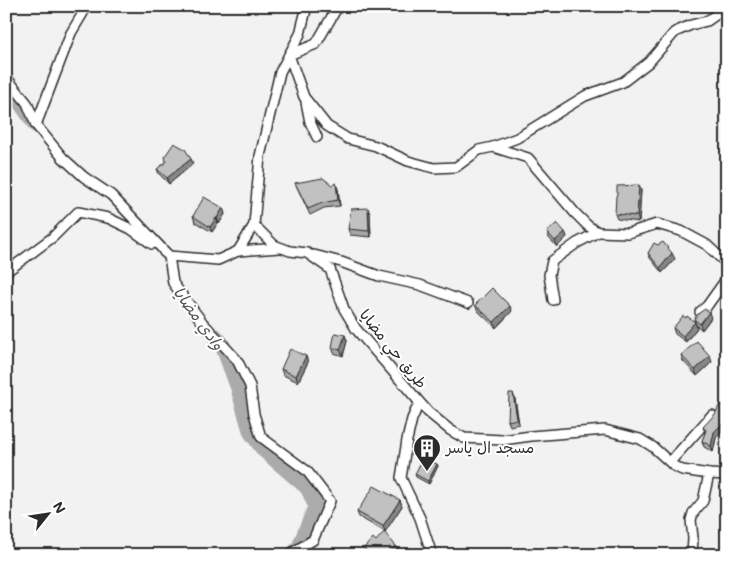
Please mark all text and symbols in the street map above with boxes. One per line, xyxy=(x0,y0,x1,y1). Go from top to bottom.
water label: وادي مضايا xyxy=(168,282,230,355)
street label: طريق حي مضايا xyxy=(353,305,432,395)
building icon: مسجد ال ياسر xyxy=(412,433,442,472)
place label: مسجد ال ياسر xyxy=(444,437,534,457)
north arrow xyxy=(22,488,72,538)
text: N xyxy=(49,498,71,517)

